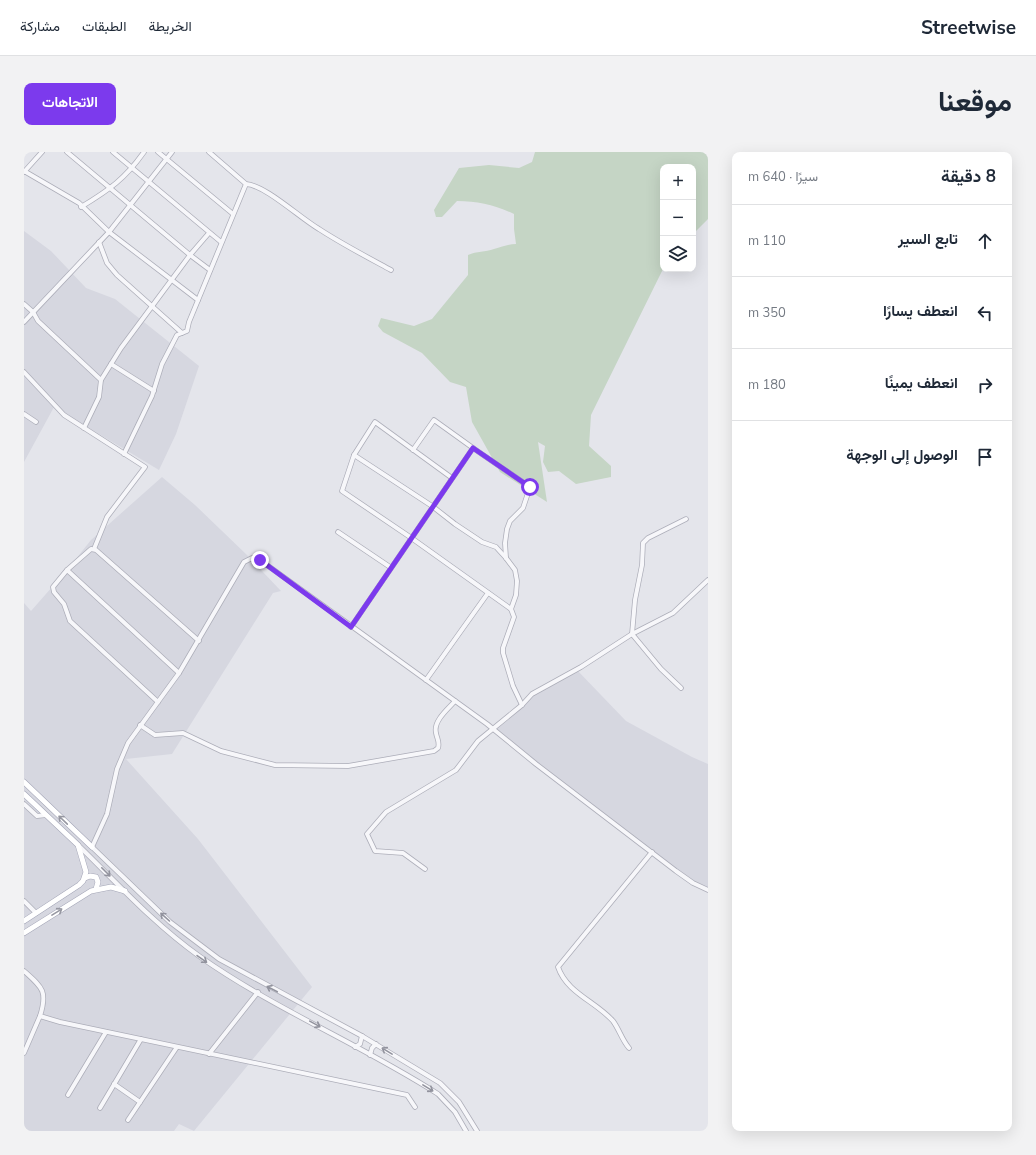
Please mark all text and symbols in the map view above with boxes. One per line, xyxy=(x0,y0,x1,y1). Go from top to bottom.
text: Streetwise xyxy=(921,15,1016,41)
text: مشاركة xyxy=(20,17,60,36)
text: الطبقات xyxy=(82,17,126,36)
text: الخريطة xyxy=(148,17,192,36)
button: الاتجاهات xyxy=(24,83,116,125)
text: موقعنا xyxy=(938,83,1012,121)
map controls xyxy=(660,164,696,272)
button: + xyxy=(660,164,696,200)
text: 8 دقيقة xyxy=(941,165,996,188)
text: سيرًا · 640 m xyxy=(748,168,818,186)
button: − xyxy=(660,200,696,236)
text: تابع السير xyxy=(898,229,958,249)
icon: ahead xyxy=(974,230,996,252)
text: 110 m xyxy=(748,232,786,250)
button: layers xyxy=(660,236,696,272)
text: انعطف يسارًا xyxy=(883,301,958,321)
icon: left xyxy=(974,302,996,324)
text: 350 m xyxy=(748,304,786,322)
text: انعطف يمينًا xyxy=(885,373,958,393)
icon: right xyxy=(974,374,996,396)
text: 180 m xyxy=(748,376,786,394)
text: الوصول إلى الوجهة xyxy=(846,445,958,465)
icon: arrive xyxy=(974,446,996,468)
route start xyxy=(521,478,539,496)
route end xyxy=(251,551,269,569)
one-way arrow xyxy=(58,815,69,824)
one-way arrow xyxy=(101,867,111,877)
one-way arrow xyxy=(51,908,62,916)
one-way arrow xyxy=(159,913,170,922)
one-way arrow xyxy=(197,955,208,963)
one-way arrow xyxy=(267,985,279,992)
one-way arrow xyxy=(309,1021,321,1029)
one-way arrow xyxy=(381,1046,393,1054)
one-way arrow xyxy=(422,1085,434,1093)

